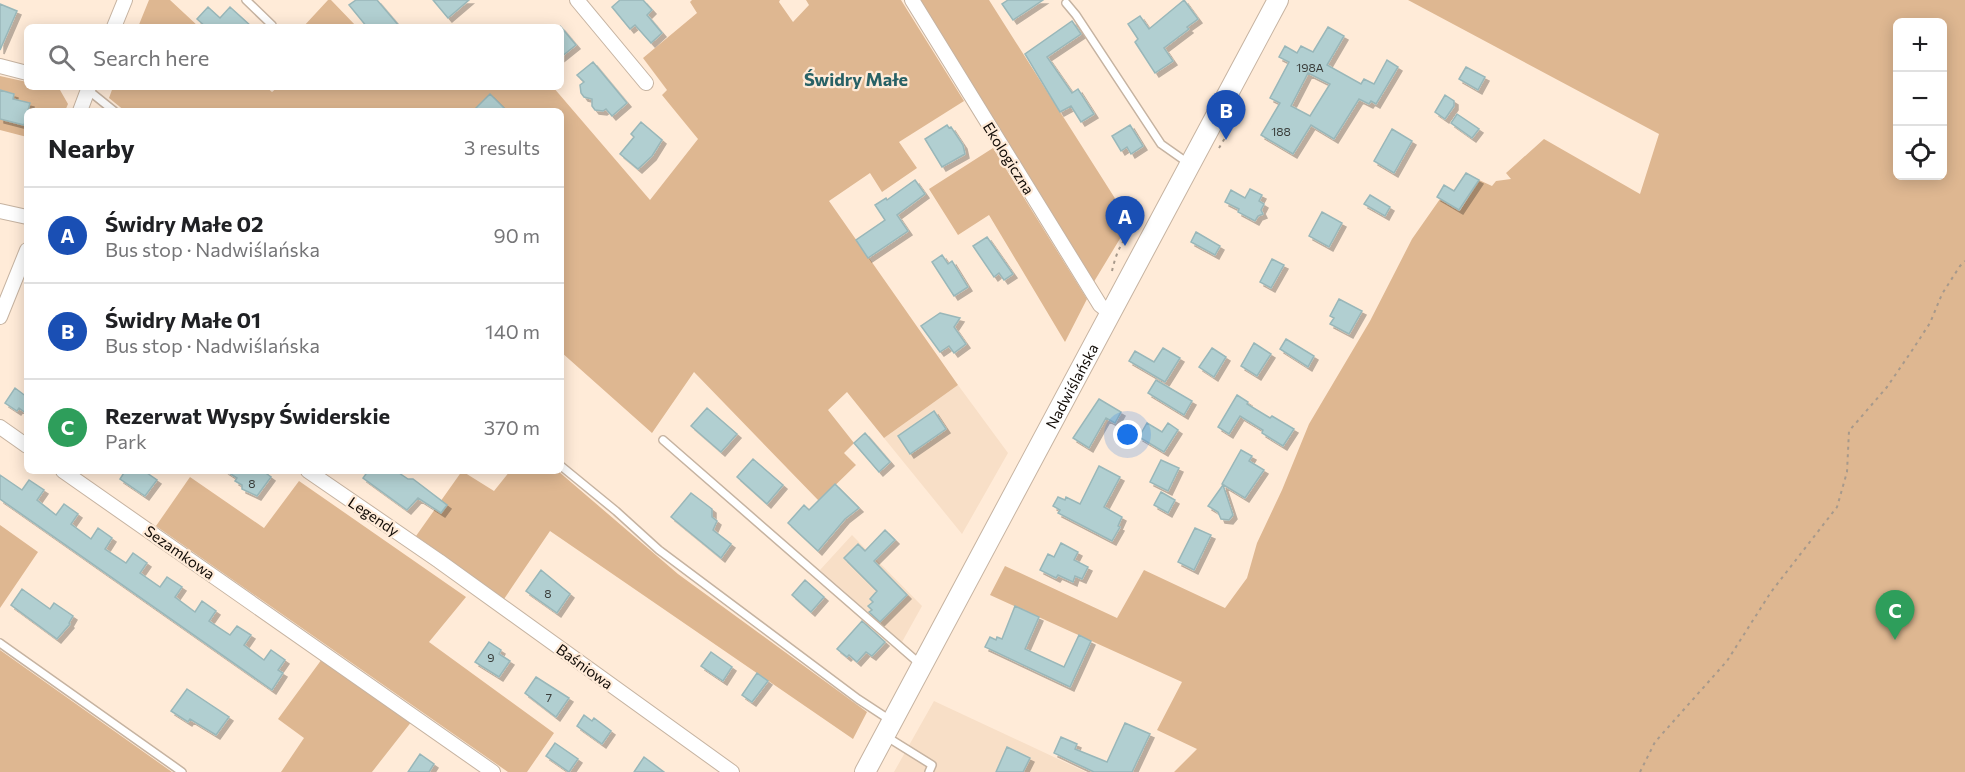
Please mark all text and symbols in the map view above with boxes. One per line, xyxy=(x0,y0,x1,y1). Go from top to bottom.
map controls xyxy=(1893,18,1947,180)
button: + xyxy=(1893,18,1947,72)
search box xyxy=(24,24,564,90)
icon: search xyxy=(45,41,78,74)
text: Search here xyxy=(93,44,209,71)
house number: 198A xyxy=(1296,60,1324,74)
district label: Świdry Małe xyxy=(804,68,908,90)
button: − xyxy=(1893,72,1947,126)
pin: B xyxy=(1206,90,1246,140)
street label: Ekologiczna xyxy=(980,119,1038,197)
house number: 188 xyxy=(1271,124,1291,138)
button: locate xyxy=(1893,126,1947,180)
text: Nearby xyxy=(48,132,135,163)
text: 3 results xyxy=(464,135,540,159)
pin: A xyxy=(1106,196,1144,246)
text: Świdry Małe 02 xyxy=(105,210,263,237)
text: A xyxy=(60,223,75,247)
text: 90 m xyxy=(494,223,540,247)
text: Bus stop · Nadwiślańska xyxy=(105,237,320,261)
text: Świdry Małe 01 xyxy=(105,306,261,333)
text: B xyxy=(61,319,74,343)
text: 140 m xyxy=(485,319,540,343)
text: Bus stop · Nadwiślańska xyxy=(105,333,320,357)
street label: Nadwiślańska xyxy=(1042,340,1102,431)
text: Rezerwat Wyspy Świderskie xyxy=(105,402,390,429)
text: C xyxy=(61,415,74,439)
text: 370 m xyxy=(484,415,540,439)
your location xyxy=(1113,420,1142,449)
text: Park xyxy=(105,429,147,453)
house number: 8 xyxy=(248,476,256,490)
street label: Legendy xyxy=(345,492,403,540)
street label: Sezamkowa xyxy=(142,521,218,583)
house number: 8 xyxy=(544,586,552,600)
pin: C xyxy=(1876,590,1914,640)
street label: Baśniowa xyxy=(553,640,617,692)
house number: 9 xyxy=(487,650,495,664)
house number: 7 xyxy=(546,690,552,704)

